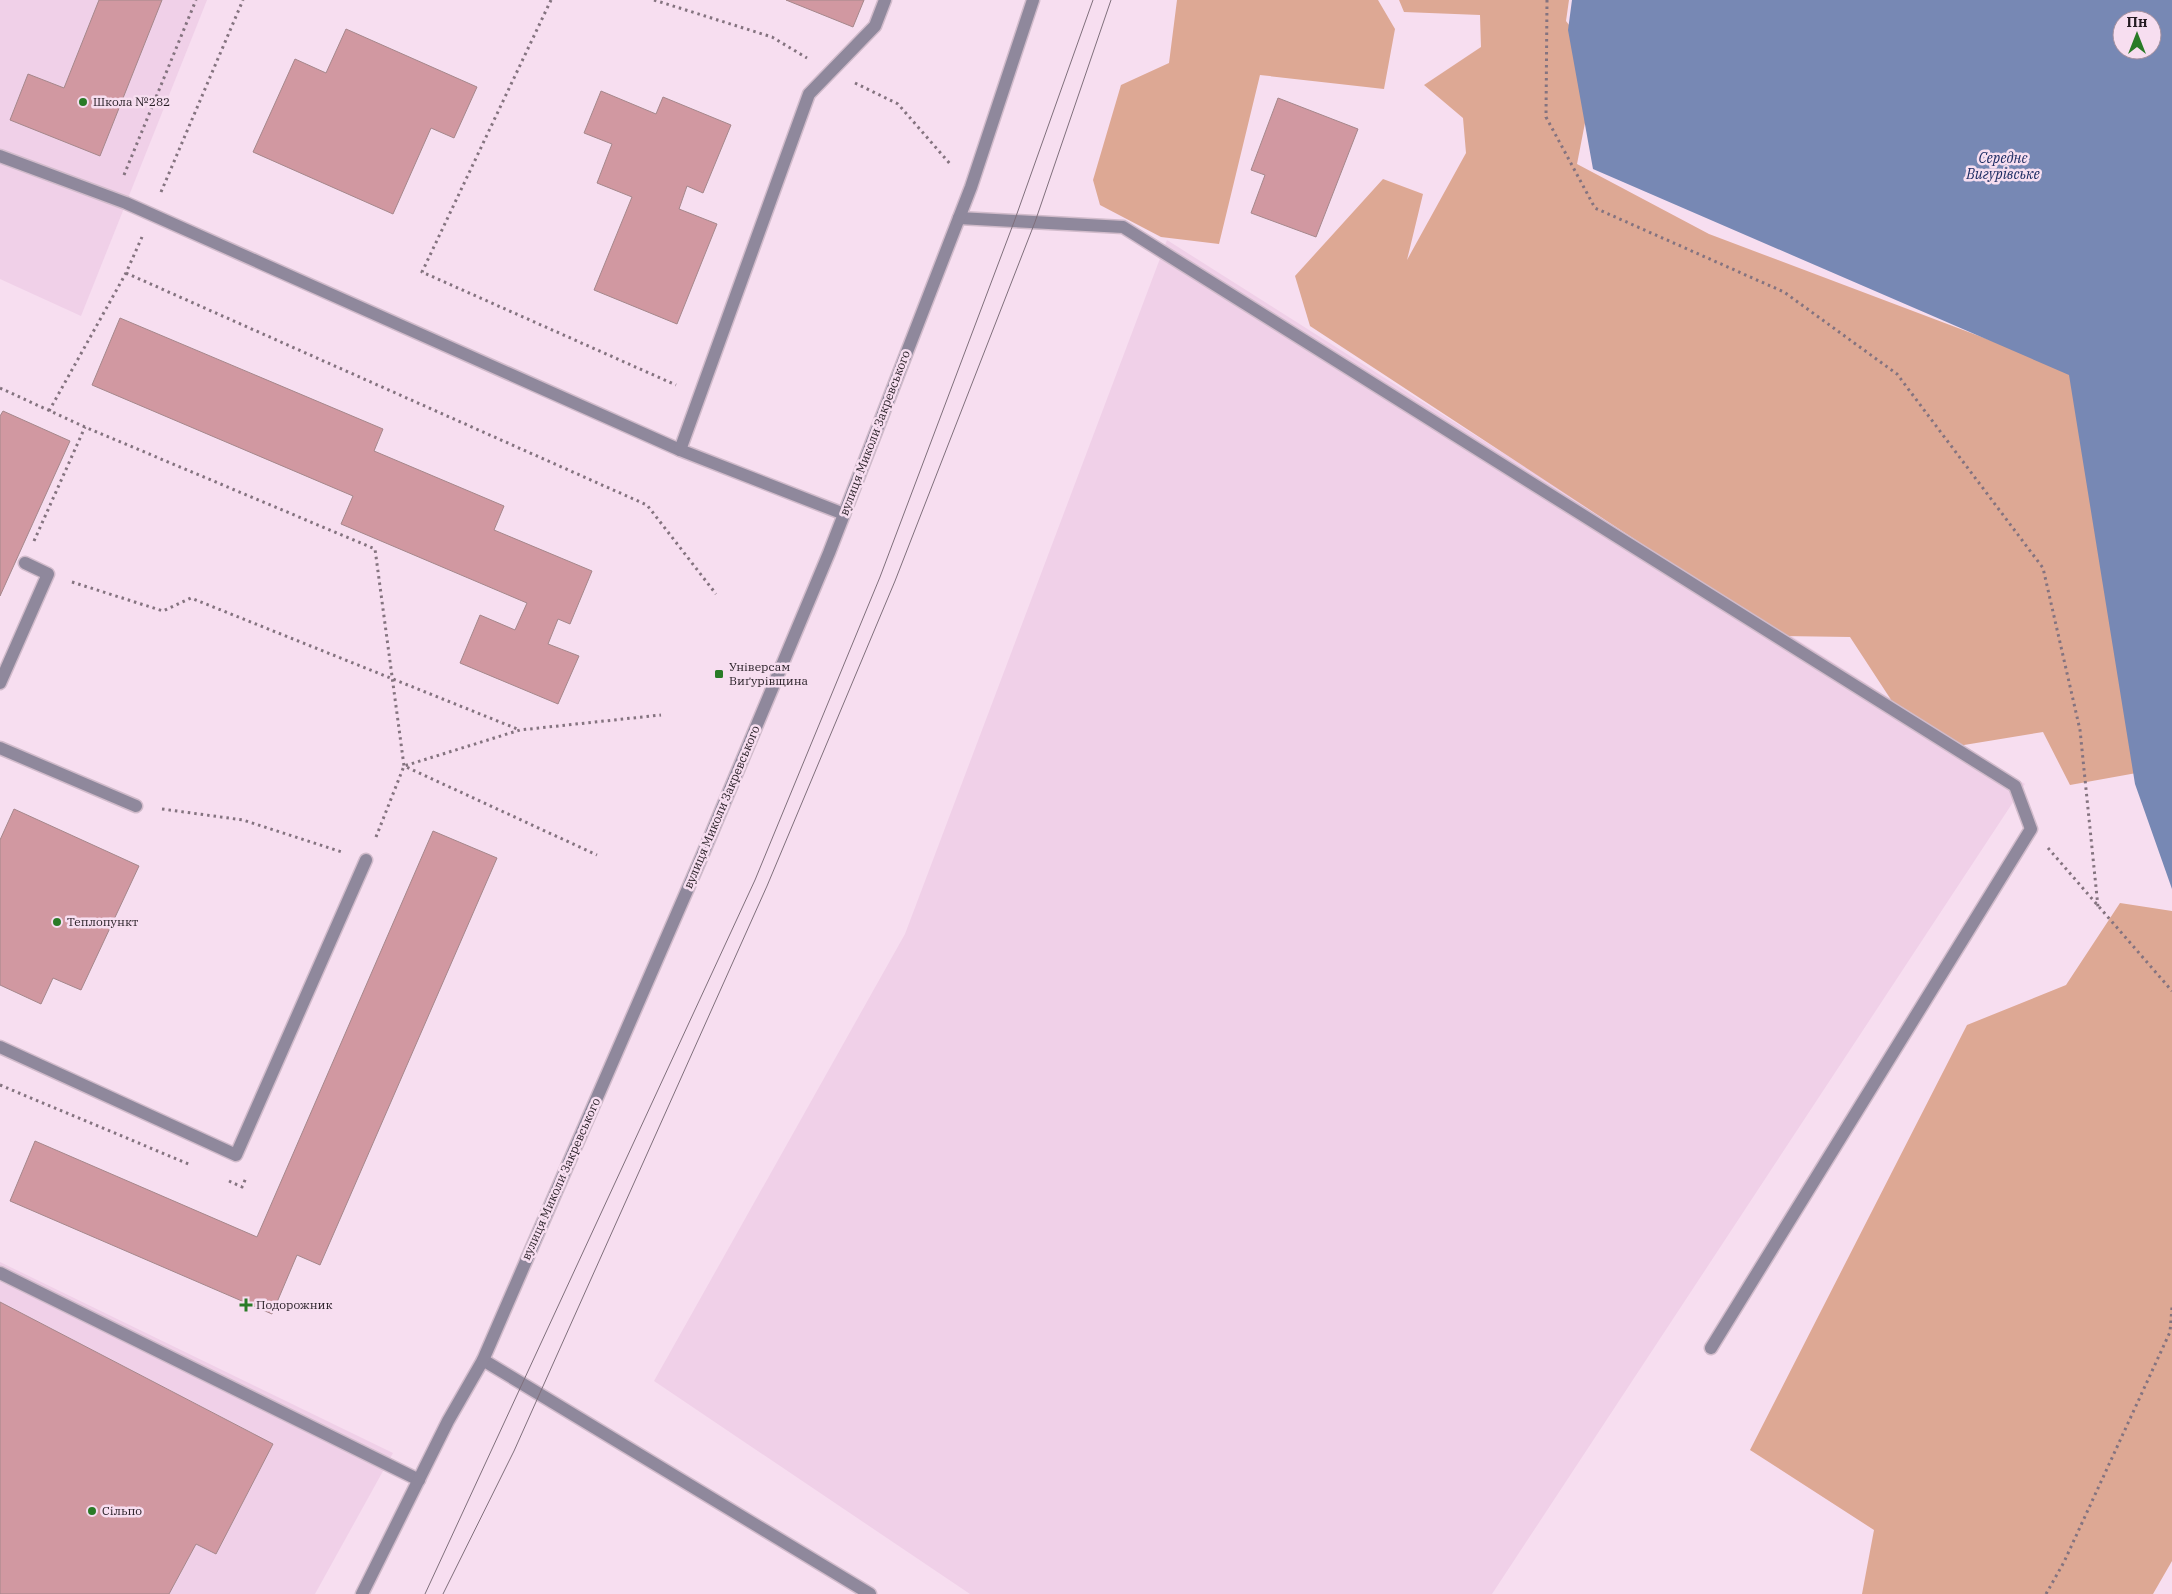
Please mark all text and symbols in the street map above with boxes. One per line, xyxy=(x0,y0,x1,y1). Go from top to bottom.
north arrow xyxy=(2112,10,2162,60)
text: Пн xyxy=(2127,13,2147,31)
place label: Школа №282 xyxy=(93,94,170,109)
marker: Школа №282 xyxy=(77,96,89,108)
water label: Середнє Вигурівське xyxy=(1965,149,2041,183)
street label: вулиця Миколи Закревського xyxy=(836,348,913,518)
place label: Універсам Виґурівщина xyxy=(729,659,809,688)
marker: Універсам Виґурівщина xyxy=(713,668,725,680)
street label: вулиця Миколи Закревського xyxy=(680,723,763,891)
place label: Теплопункт xyxy=(67,914,138,929)
marker: Теплопункт xyxy=(51,916,63,928)
street label: вулиця Миколи Закревського xyxy=(518,1095,603,1262)
place label: Подорожник xyxy=(256,1297,332,1312)
marker: Подорожник xyxy=(240,1299,252,1311)
place label: Сільпо xyxy=(102,1503,142,1518)
marker: Сільпо xyxy=(86,1505,98,1517)

